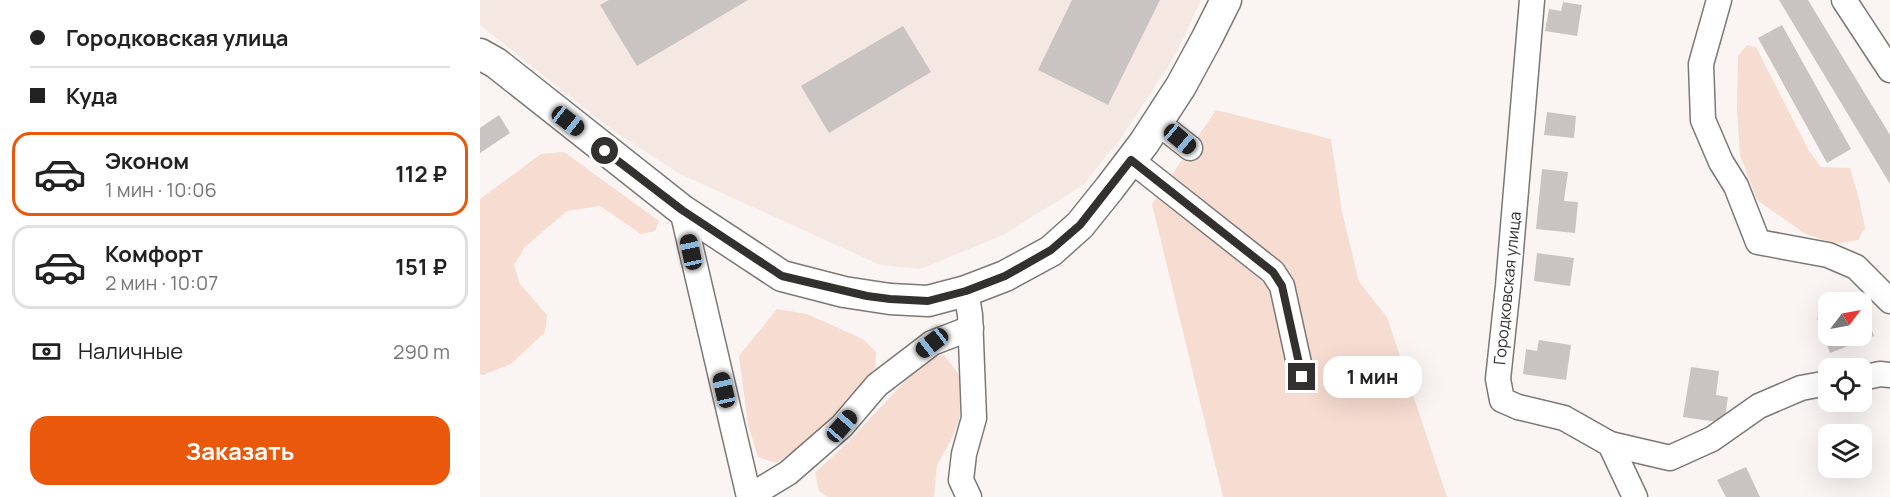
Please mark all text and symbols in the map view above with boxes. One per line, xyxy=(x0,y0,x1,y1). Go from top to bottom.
text: Городковская улица xyxy=(66,23,288,53)
text: Куда xyxy=(66,81,118,111)
car xyxy=(548,103,588,139)
car xyxy=(1160,121,1200,157)
route start xyxy=(591,137,618,164)
text: Эконом xyxy=(105,146,189,176)
icon: car xyxy=(33,147,87,201)
text: 112 ₽ xyxy=(395,159,447,189)
text: 1 мин · 10:06 xyxy=(105,176,217,203)
street label: Городковская улица xyxy=(1488,210,1526,366)
car xyxy=(678,233,704,271)
text: Комфорт xyxy=(105,239,203,269)
icon: car xyxy=(33,240,87,294)
text: 151 ₽ xyxy=(395,252,447,282)
text: 2 мин · 10:07 xyxy=(105,269,218,296)
north arrow xyxy=(1818,292,1872,346)
map controls xyxy=(1818,292,1872,478)
car xyxy=(912,325,952,361)
icon: cash xyxy=(30,335,63,368)
text: Наличные xyxy=(78,336,183,366)
text: 290 m xyxy=(393,338,450,365)
callout: 1 мин xyxy=(1323,356,1422,398)
button: locate xyxy=(1818,358,1872,412)
route end xyxy=(1288,363,1315,390)
text: 1 мин xyxy=(1347,363,1398,390)
car xyxy=(711,370,737,410)
car xyxy=(823,407,861,445)
button: Заказать xyxy=(30,416,450,485)
button: layers xyxy=(1818,424,1872,478)

